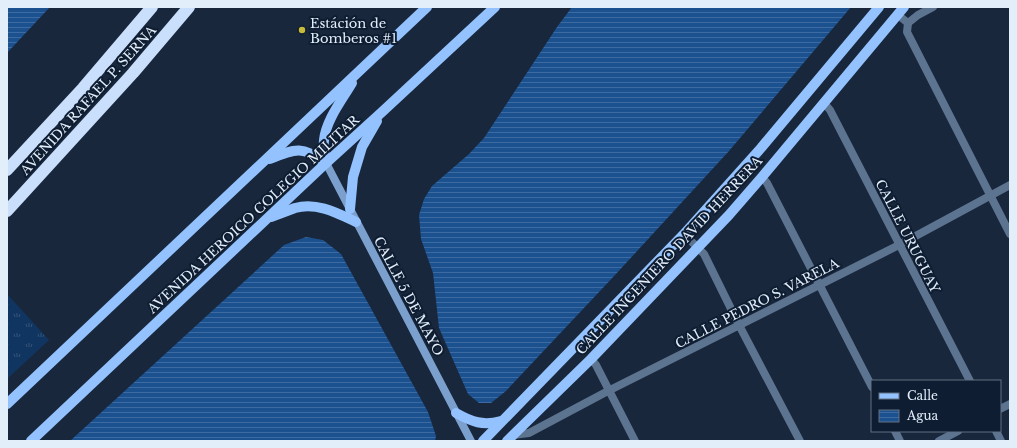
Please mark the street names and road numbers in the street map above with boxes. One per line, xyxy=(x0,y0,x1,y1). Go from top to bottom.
street label: AVENIDA RAFAEL P. SERNA xyxy=(16,21,161,179)
street label: AVENIDA HEROICO COLEGIO MILITAR xyxy=(143,111,363,318)
street label: CALLE INGENIERO DAVID HERRERA xyxy=(573,152,767,358)
street label: CALLE URUGUAY xyxy=(872,177,944,296)
street label: CALLE 5 DE MAYO xyxy=(370,234,447,359)
street label: CALLE PEDRO S. VARELA xyxy=(672,254,843,352)

